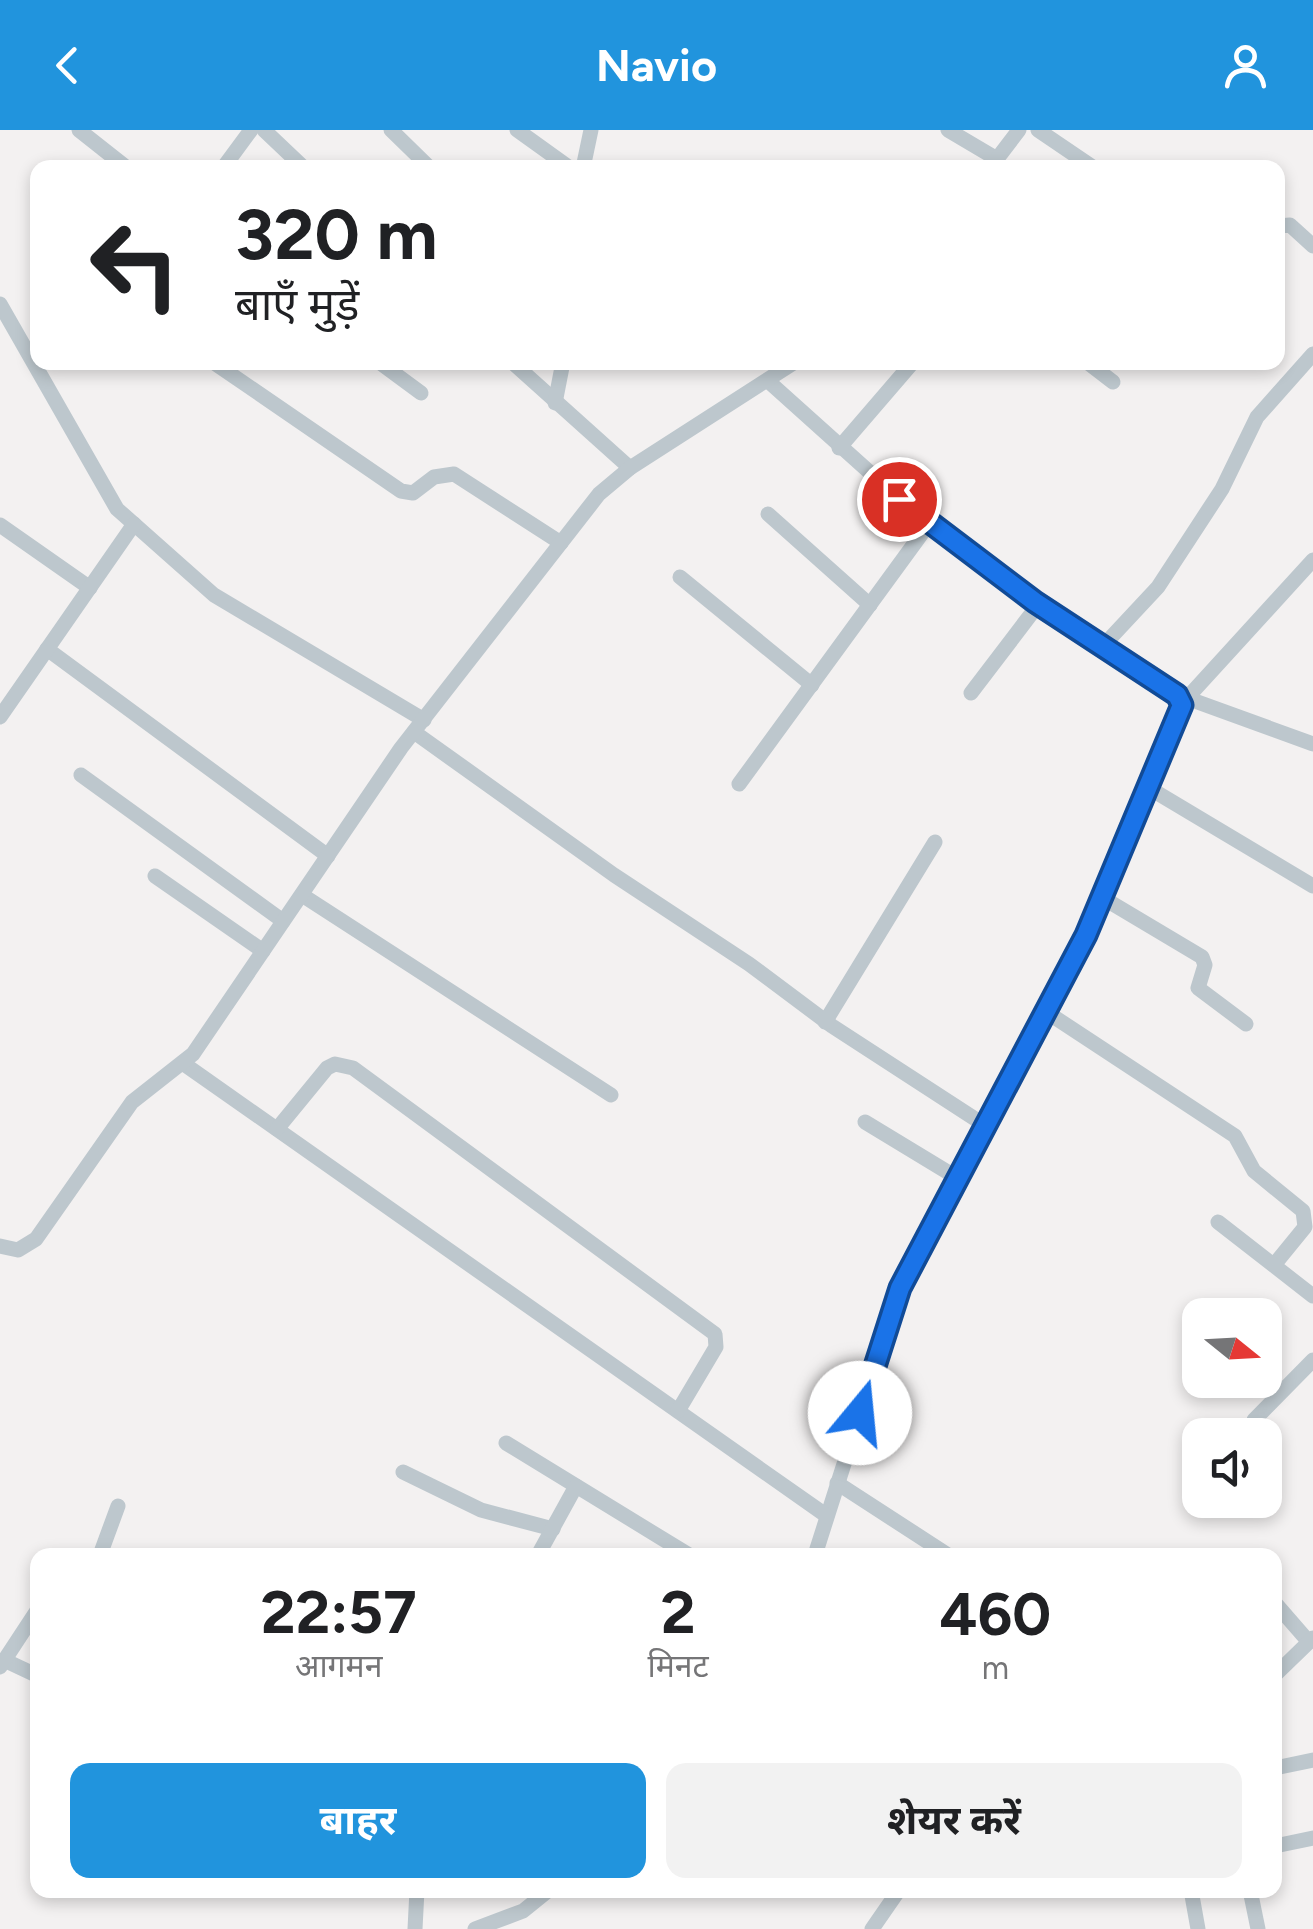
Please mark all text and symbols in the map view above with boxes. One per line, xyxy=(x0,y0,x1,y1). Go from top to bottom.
icon: back xyxy=(40,38,95,93)
text: Navio xyxy=(596,38,717,92)
icon: person xyxy=(1218,38,1273,93)
text: 320 m xyxy=(235,192,438,277)
icon: left xyxy=(70,200,200,330)
text: बाएँ मुड़ें xyxy=(235,277,359,331)
pin xyxy=(857,457,942,542)
icon: arrive xyxy=(872,472,927,527)
north arrow xyxy=(1182,1298,1282,1398)
map controls xyxy=(1182,1298,1282,1518)
position arrow xyxy=(808,1361,912,1465)
button: sound xyxy=(1182,1418,1282,1518)
text: 22:57 xyxy=(261,1576,417,1648)
text: 2 xyxy=(661,1576,695,1648)
text: 460 xyxy=(940,1578,1051,1650)
text: आगमन xyxy=(295,1647,383,1685)
text: मिनट xyxy=(647,1647,709,1685)
text: m xyxy=(982,1649,1009,1687)
button: बाहर xyxy=(70,1763,646,1878)
button: शेयर करें xyxy=(666,1763,1242,1878)

